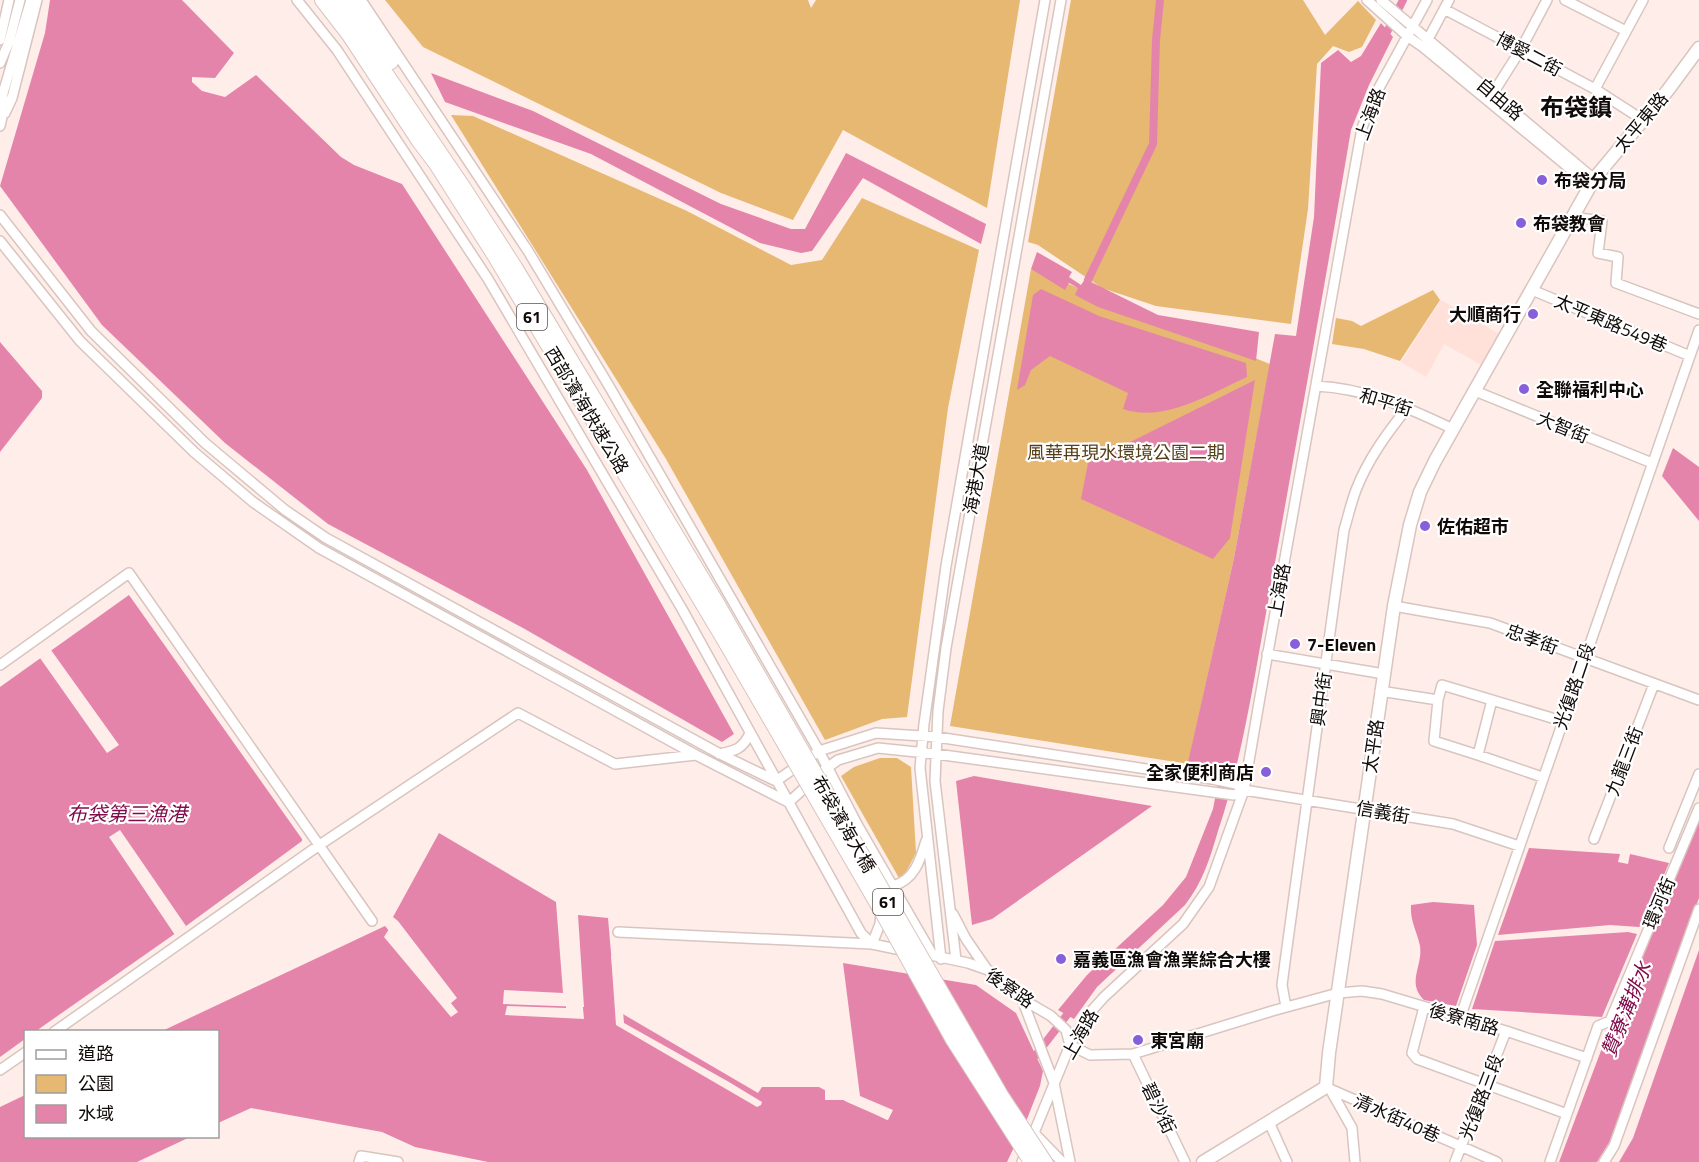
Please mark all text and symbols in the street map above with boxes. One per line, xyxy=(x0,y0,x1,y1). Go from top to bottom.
street label: 博愛二街 xyxy=(1491,25,1567,83)
street label: 自由路 xyxy=(1471,71,1529,127)
street label: 上海路 xyxy=(1348,84,1392,144)
street label: 太平東路 xyxy=(1608,86,1674,158)
district label: 布袋鎮 xyxy=(1540,89,1612,125)
place label: 布袋分局 xyxy=(1554,167,1626,194)
marker: 布袋分局 xyxy=(1535,173,1549,187)
place label: 布袋教會 xyxy=(1533,210,1606,237)
marker: 布袋教會 xyxy=(1514,216,1528,230)
street label: 太平東路549巷 xyxy=(1550,287,1672,359)
place label: 大順商行 xyxy=(1449,301,1521,328)
road number: 61 xyxy=(517,304,547,330)
marker: 大順商行 xyxy=(1526,307,1540,321)
street label: 西部濱海快速公路 xyxy=(538,341,636,479)
place label: 全聯福利中心 xyxy=(1536,376,1644,403)
street label: 和平街 xyxy=(1356,381,1416,423)
marker: 全聯福利中心 xyxy=(1517,382,1531,396)
street label: 大智街 xyxy=(1533,404,1593,450)
park label: 風華再現水環境公園二期 xyxy=(1027,439,1225,466)
street label: 海港大道 xyxy=(956,441,996,517)
place label: 佐佑超市 xyxy=(1437,513,1509,540)
marker: 佐佑超市 xyxy=(1418,519,1432,533)
street label: 上海路 xyxy=(1261,561,1297,619)
street label: 忠孝街 xyxy=(1502,617,1562,661)
place label: 7-Eleven xyxy=(1307,631,1376,658)
marker: 7-Eleven xyxy=(1288,637,1302,651)
street label: 光復路二段 xyxy=(1547,639,1601,733)
street label: 興中街 xyxy=(1304,670,1338,728)
street label: 太平路 xyxy=(1356,717,1390,775)
street label: 九龍三街 xyxy=(1598,723,1650,799)
place label: 全家便利商店 xyxy=(1146,759,1254,786)
marker: 全家便利商店 xyxy=(1259,765,1273,779)
street label: 布袋濱海大橋 xyxy=(805,770,883,878)
street label: 信義街 xyxy=(1354,794,1412,830)
water label: 布袋第三漁港 xyxy=(67,798,190,829)
street label: 環河街 xyxy=(1636,873,1682,933)
road number: 61 xyxy=(873,889,903,915)
place label: 嘉義區漁會漁業綜合大樓 xyxy=(1073,946,1271,973)
marker: 嘉義區漁會漁業綜合大樓 xyxy=(1054,952,1068,966)
water label: 贊寮溝排水 xyxy=(1593,956,1659,1061)
street label: 後寮路 xyxy=(980,961,1040,1015)
street label: 後寮南路 xyxy=(1426,996,1502,1042)
street label: 上海路 xyxy=(1055,1004,1105,1064)
place label: 東宮廟 xyxy=(1150,1027,1204,1054)
legend xyxy=(24,1030,219,1138)
marker: 東宮廟 xyxy=(1131,1033,1145,1047)
text: 道路 xyxy=(78,1040,114,1067)
street label: 光復路三段 xyxy=(1452,1050,1510,1144)
text: 公園 xyxy=(78,1070,114,1097)
street label: 碧沙街 xyxy=(1135,1078,1183,1138)
street label: 清水街40巷 xyxy=(1349,1087,1445,1149)
text: 水域 xyxy=(78,1100,114,1127)

